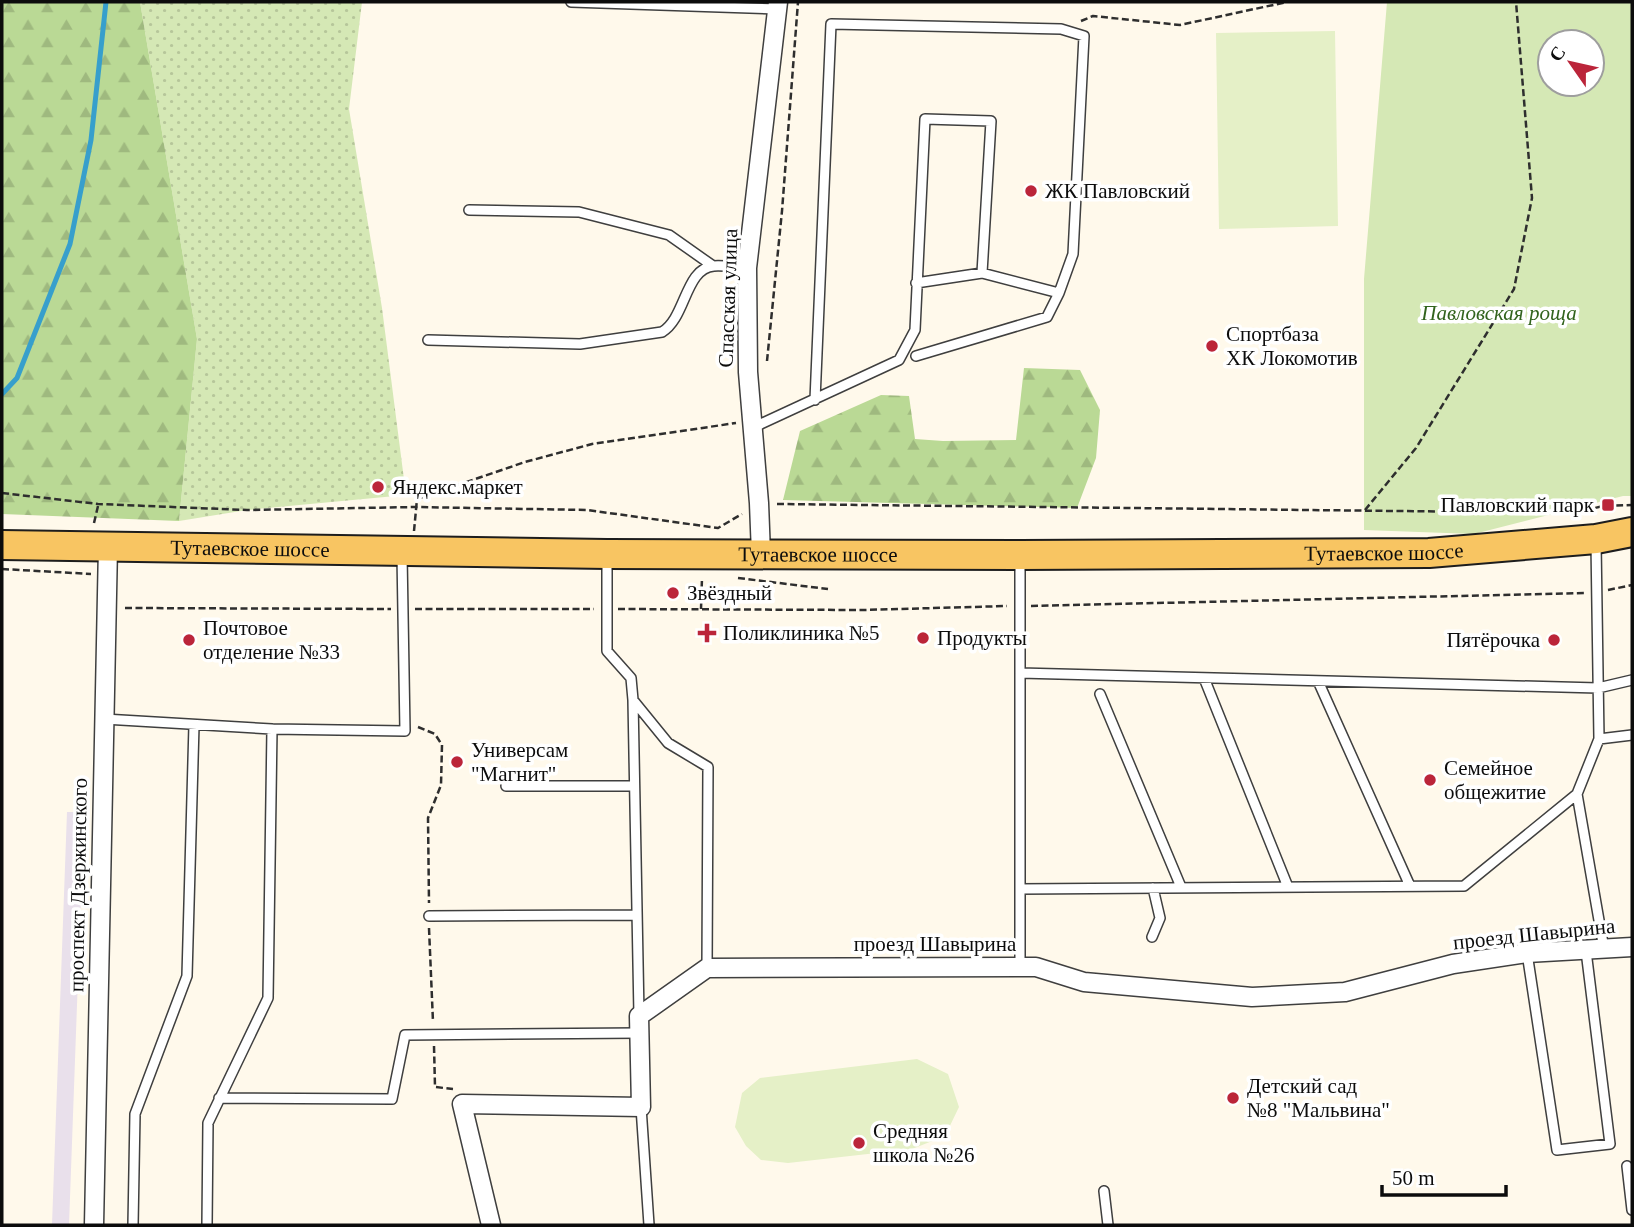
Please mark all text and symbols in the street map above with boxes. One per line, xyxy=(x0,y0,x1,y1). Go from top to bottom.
north arrow xyxy=(1536,28,1606,98)
text: С xyxy=(1545,42,1570,65)
place label: ЖК Павловский xyxy=(1045,179,1190,203)
marker: ЖК Павловский xyxy=(1023,183,1039,199)
street label: Спасская улица xyxy=(714,227,742,368)
park label: Павловская роща xyxy=(1420,301,1577,325)
place label: Спортбаза ХК Локомотив xyxy=(1226,322,1358,370)
marker: Спортбаза ХК Локомотив xyxy=(1204,338,1220,354)
place label: Яндекс.маркет xyxy=(392,475,523,499)
marker: Яндекс.маркет xyxy=(370,479,386,495)
place label: Павловский парк xyxy=(1441,493,1595,517)
marker: Павловский парк xyxy=(1600,497,1616,513)
street label: Тутаевское шоссе xyxy=(170,536,330,562)
street label: Тутаевское шоссе xyxy=(1304,538,1465,566)
street label: Тутаевское шоссе xyxy=(738,542,898,567)
place label: Звёздный xyxy=(687,581,772,605)
marker: Звёздный xyxy=(665,585,681,601)
place label: Почтовое отделение №33 xyxy=(203,616,340,664)
place label: Поликлиника №5 xyxy=(723,621,880,645)
marker: Поликлиника №5 xyxy=(697,623,717,643)
place label: Продукты xyxy=(937,626,1027,650)
place label: Пятёрочка xyxy=(1446,628,1541,652)
marker: Продукты xyxy=(915,630,931,646)
marker: Почтовое отделение №33 xyxy=(181,632,197,648)
marker: Пятёрочка xyxy=(1546,632,1562,648)
place label: Универсам "Магнит" xyxy=(471,738,568,786)
marker: Универсам "Магнит" xyxy=(449,754,465,770)
place label: Семейное общежитие xyxy=(1444,756,1546,804)
marker: Семейное общежитие xyxy=(1422,772,1438,788)
street label: проспект Дзержинского xyxy=(64,778,92,992)
street label: проезд Шавырина xyxy=(1452,913,1617,954)
street label: проезд Шавырина xyxy=(854,932,1017,956)
place label: Детский сад №8 "Мальвина" xyxy=(1247,1074,1390,1122)
marker: Детский сад №8 "Мальвина" xyxy=(1225,1090,1241,1106)
place label: Средняя школа №26 xyxy=(873,1119,975,1167)
marker: Средняя школа №26 xyxy=(851,1135,867,1151)
scale bar xyxy=(1382,1154,1506,1198)
text: 50 m xyxy=(1392,1166,1435,1190)

